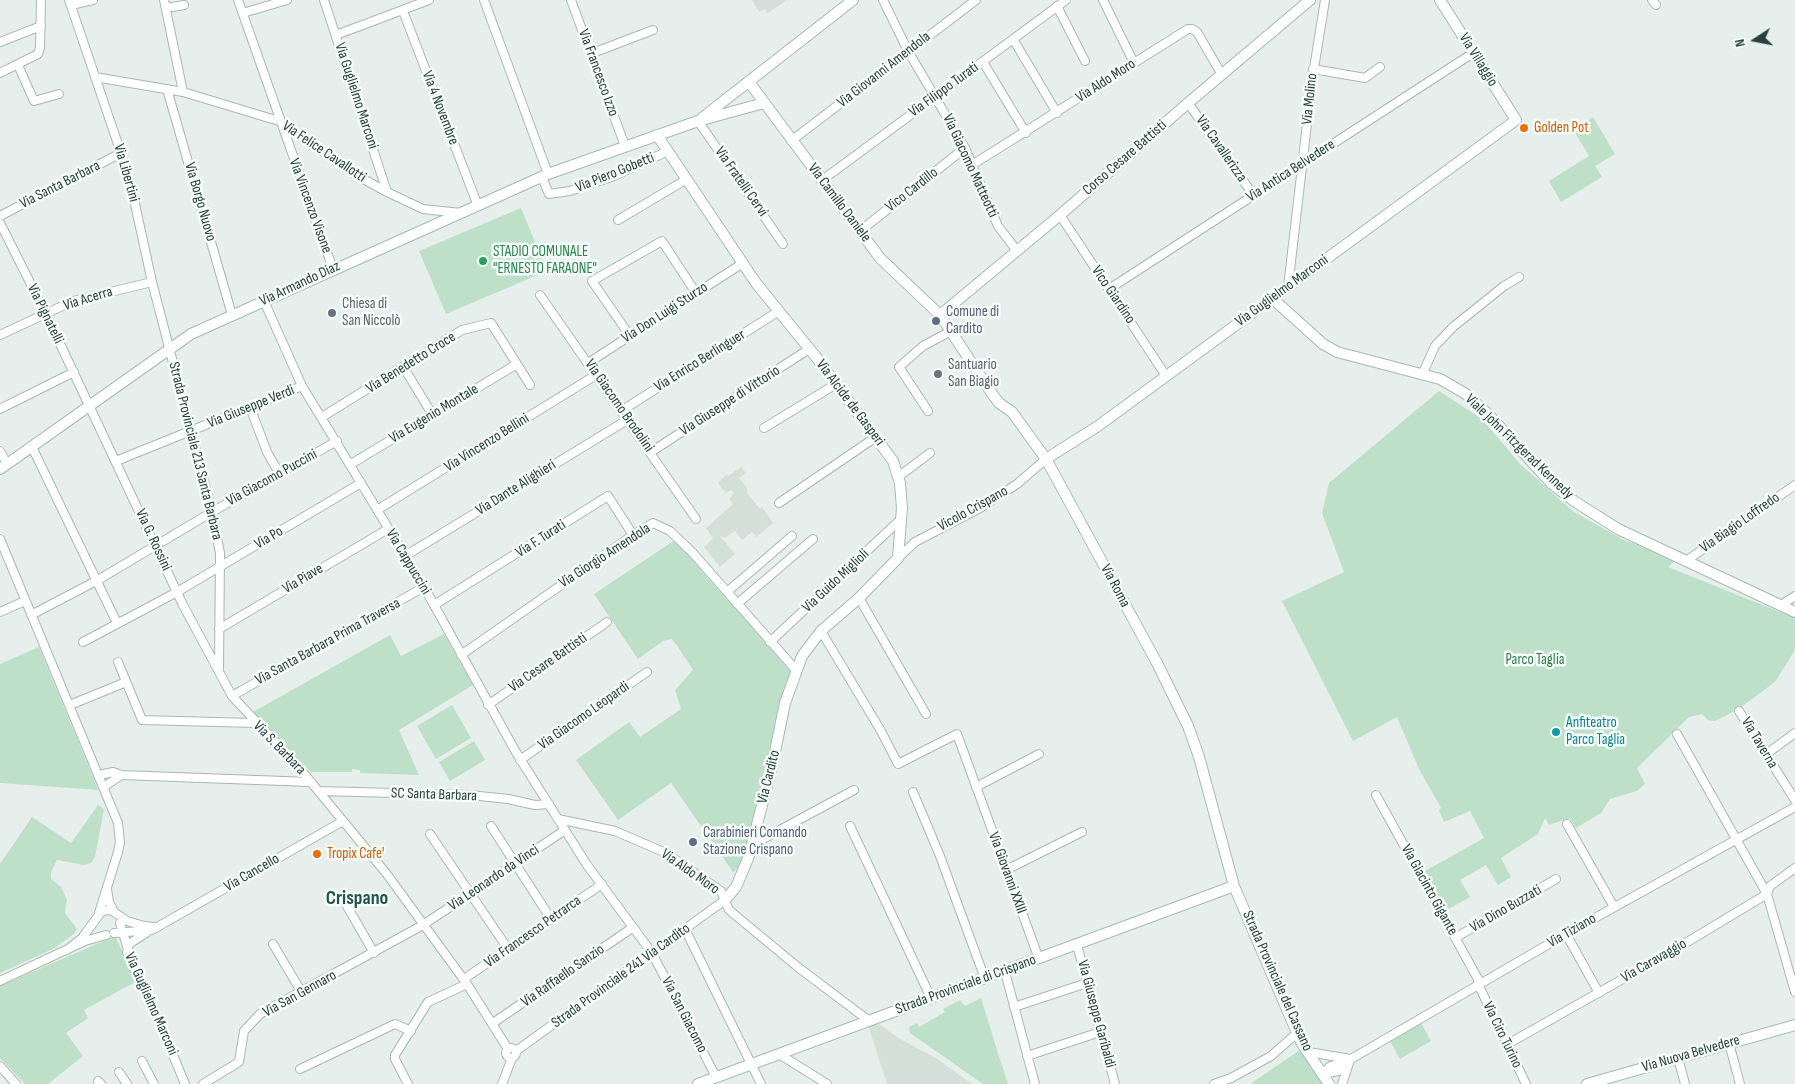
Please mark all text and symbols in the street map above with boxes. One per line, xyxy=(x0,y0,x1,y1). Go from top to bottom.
north arrow xyxy=(1730,15,1780,65)
street label: Via Francesco Izzo xyxy=(574,27,622,119)
street label: Via Giovanni Amendola xyxy=(834,28,934,112)
street label: Via Villaggio xyxy=(1455,30,1501,90)
text: N xyxy=(1731,38,1749,48)
street label: Via Guglielmo Marconi xyxy=(330,41,382,151)
street label: Via Aldo Moro xyxy=(1073,55,1139,107)
street label: Via Filippo Turati xyxy=(906,59,982,121)
street label: Via 4 Novembre xyxy=(418,68,462,148)
street label: Via Molino xyxy=(1298,73,1322,125)
street label: Via Giacomo Matteotti xyxy=(938,111,1002,221)
street label: Via Cavallerizza xyxy=(1192,112,1250,186)
street label: Via Felice Cavallotti xyxy=(279,117,369,187)
street label: Corso Cesare Battisti xyxy=(1079,117,1171,199)
place label: Golden Pot xyxy=(1534,119,1589,137)
marker: Golden Pot xyxy=(1518,122,1530,134)
street label: Via Antica Belvedere xyxy=(1243,136,1339,206)
street label: Via Libertini xyxy=(109,142,143,204)
street label: Via Fratelli Cervi xyxy=(710,144,772,220)
street label: Via Piero Gobetti xyxy=(573,149,657,197)
street label: Via Vincenzo Visone xyxy=(285,156,335,256)
street label: Via Santa Barbara xyxy=(17,157,103,213)
street label: Via Camillo Daniele xyxy=(803,160,875,246)
street label: Via Borgo Nuovo xyxy=(180,161,220,243)
street label: Vico Cardillo xyxy=(882,164,942,216)
place label: STADIO COMUNALE "ERNESTO FARAONE" xyxy=(493,243,597,278)
street label: Via Guglielmo Marconi xyxy=(1232,251,1332,331)
marker: STADIO COMUNALE "ERNESTO FARAONE" xyxy=(477,255,489,267)
street label: Via Armando Diaz xyxy=(257,258,343,310)
street label: Vico Giardino xyxy=(1087,263,1139,327)
street label: Via Don Luigi Sturzo xyxy=(619,279,711,347)
street label: Via Pignatelli xyxy=(23,281,67,347)
street label: Via Acerra xyxy=(61,283,115,315)
place label: Chiesa di San Niccolò xyxy=(342,295,401,330)
place label: Comune di Cardito xyxy=(946,303,999,338)
marker: Chiesa di San Niccolò xyxy=(326,307,338,319)
marker: Comune di Cardito xyxy=(930,315,942,327)
street label: Via Enrico Berlinguer xyxy=(651,326,749,396)
street label: Via Benedetto Croce xyxy=(363,328,459,398)
street label: Via Giacomo Brodolini xyxy=(580,356,658,456)
street label: Via Alcide de Gasperi xyxy=(812,356,888,450)
place label: Santuario San Biagio xyxy=(948,356,999,391)
street label: Strada Provinciale 213 Santa Barbara xyxy=(164,360,226,542)
street label: Via Giuseppe di Vittorio xyxy=(676,362,784,440)
marker: Santuario San Biagio xyxy=(932,368,944,380)
street label: Via Eugenio Montale xyxy=(386,380,482,448)
street label: Via Giuseppe Verdi xyxy=(205,381,297,433)
street label: Viale John Fitzgerad Kennedy xyxy=(1461,391,1577,503)
street label: Via Vincenzo Bellini xyxy=(441,410,533,476)
street label: Via Giacomo Puccini xyxy=(224,446,320,510)
street label: Via Dante Alighieri xyxy=(473,456,559,520)
street label: Vicolo Crispano xyxy=(935,482,1011,536)
street label: Via Biagio Loffredo xyxy=(1697,489,1783,557)
street label: Via G. Rossini xyxy=(131,506,175,574)
street label: Via F. Turati xyxy=(513,516,569,562)
street label: Via Giorgio Amendola xyxy=(556,520,654,592)
street label: Via Po xyxy=(251,522,287,554)
street label: Via Cappuccini xyxy=(381,526,435,598)
street label: Via Guido Miglioli xyxy=(799,545,873,617)
street label: Via Piave xyxy=(279,560,327,598)
street label: Via Roma xyxy=(1096,561,1134,611)
street label: Via Santa Barbara Prima Traversa xyxy=(252,595,404,689)
street label: Via Cesare Battisti xyxy=(505,629,591,697)
park label: Parco Taglia xyxy=(1505,651,1565,669)
street label: Via Giacomo Leopardi xyxy=(535,678,633,754)
place label: Anfiteatro Parco Taglia xyxy=(1566,714,1625,749)
street label: Via Taverna xyxy=(1737,714,1781,772)
street label: Via S. Barbara xyxy=(249,717,309,779)
marker: Anfiteatro Parco Taglia xyxy=(1550,726,1562,738)
street label: Via Cardito xyxy=(754,748,784,806)
street label: SC Santa Barbara xyxy=(391,785,477,805)
place label: Carabinieri Comando Stazione Crispano xyxy=(703,824,807,859)
street label: Via Giovanni XXIII xyxy=(984,830,1030,916)
marker: Carabinieri Comando Stazione Crispano xyxy=(687,836,699,848)
street label: Via Leonardo da Vinci xyxy=(445,841,543,915)
street label: Via Giacinto Gigante xyxy=(1397,841,1461,939)
place label: Tropix Cafe' xyxy=(327,845,384,863)
street label: Via Aldo Moro xyxy=(657,845,723,899)
marker: Tropix Cafe' xyxy=(311,848,323,860)
street label: Via Cancello xyxy=(221,850,283,896)
street label: Via Dino Buzzati xyxy=(1467,881,1545,937)
district label: Crispano xyxy=(326,887,388,911)
street label: Via Francesco Petrarca xyxy=(481,892,585,972)
street label: Strada Provinciale del Cassano xyxy=(1238,908,1316,1054)
street label: Via Tiziano xyxy=(1544,910,1600,952)
street label: Strada Provinciale 241 Via Cardito xyxy=(548,920,694,1032)
street label: Via Caravaggio xyxy=(1618,935,1690,987)
street label: Via Raffaello Sanzio xyxy=(518,941,608,1011)
street label: Via Guglielmo Marconi xyxy=(120,950,182,1058)
street label: Strada Provinciale di Crispano xyxy=(893,951,1039,1019)
street label: Via Giuseppe Garibaldi xyxy=(1073,958,1119,1070)
street label: Via San Gennaro xyxy=(260,966,340,1022)
street label: Via San Giacomo xyxy=(657,974,711,1056)
street label: Via Ciro Turino xyxy=(1478,999,1526,1071)
street label: Via Nuova Belvedere xyxy=(1640,1031,1742,1077)

